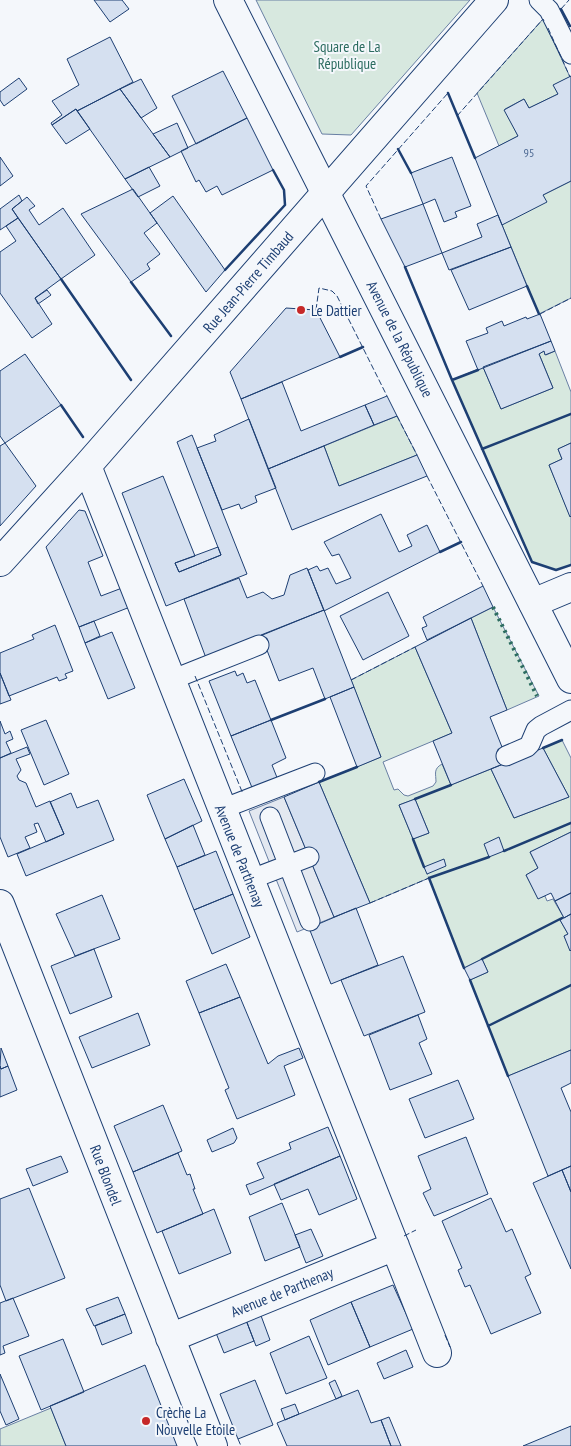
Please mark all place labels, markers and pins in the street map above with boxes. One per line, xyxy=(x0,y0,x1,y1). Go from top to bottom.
place label: Le Dattier xyxy=(311,301,363,320)
marker: Le Dattier xyxy=(295,304,307,316)
place label: Crèche La Nouvelle Etoile xyxy=(156,1403,235,1439)
marker: Crèche La Nouvelle Etoile xyxy=(140,1415,152,1427)

